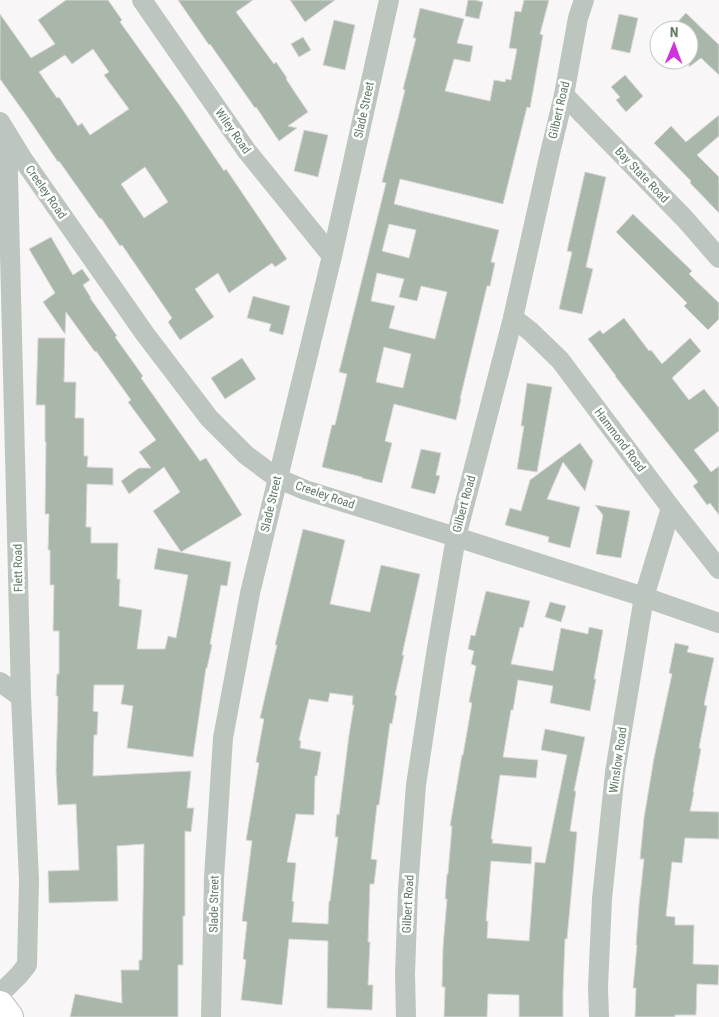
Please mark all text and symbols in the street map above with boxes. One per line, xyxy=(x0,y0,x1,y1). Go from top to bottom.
north arrow xyxy=(649,20,699,70)
text: N xyxy=(670,24,679,40)
street label: Slade Street xyxy=(351,80,377,139)
street label: Gilbert Road xyxy=(546,80,572,140)
street label: Wiley Road xyxy=(212,106,254,156)
street label: Bay State Road xyxy=(612,144,672,206)
street label: Creeley Road xyxy=(23,163,69,221)
street label: Hammond Road xyxy=(592,405,648,475)
street label: Slade Street xyxy=(258,474,284,533)
street label: Gilbert Road xyxy=(450,474,478,534)
street label: Creeley Road xyxy=(294,478,357,512)
street label: Flett Road xyxy=(11,544,25,592)
street label: Winslow Road xyxy=(606,726,630,794)
street label: Gilbert Road xyxy=(399,874,417,934)
street label: Slade Street xyxy=(207,875,222,933)

